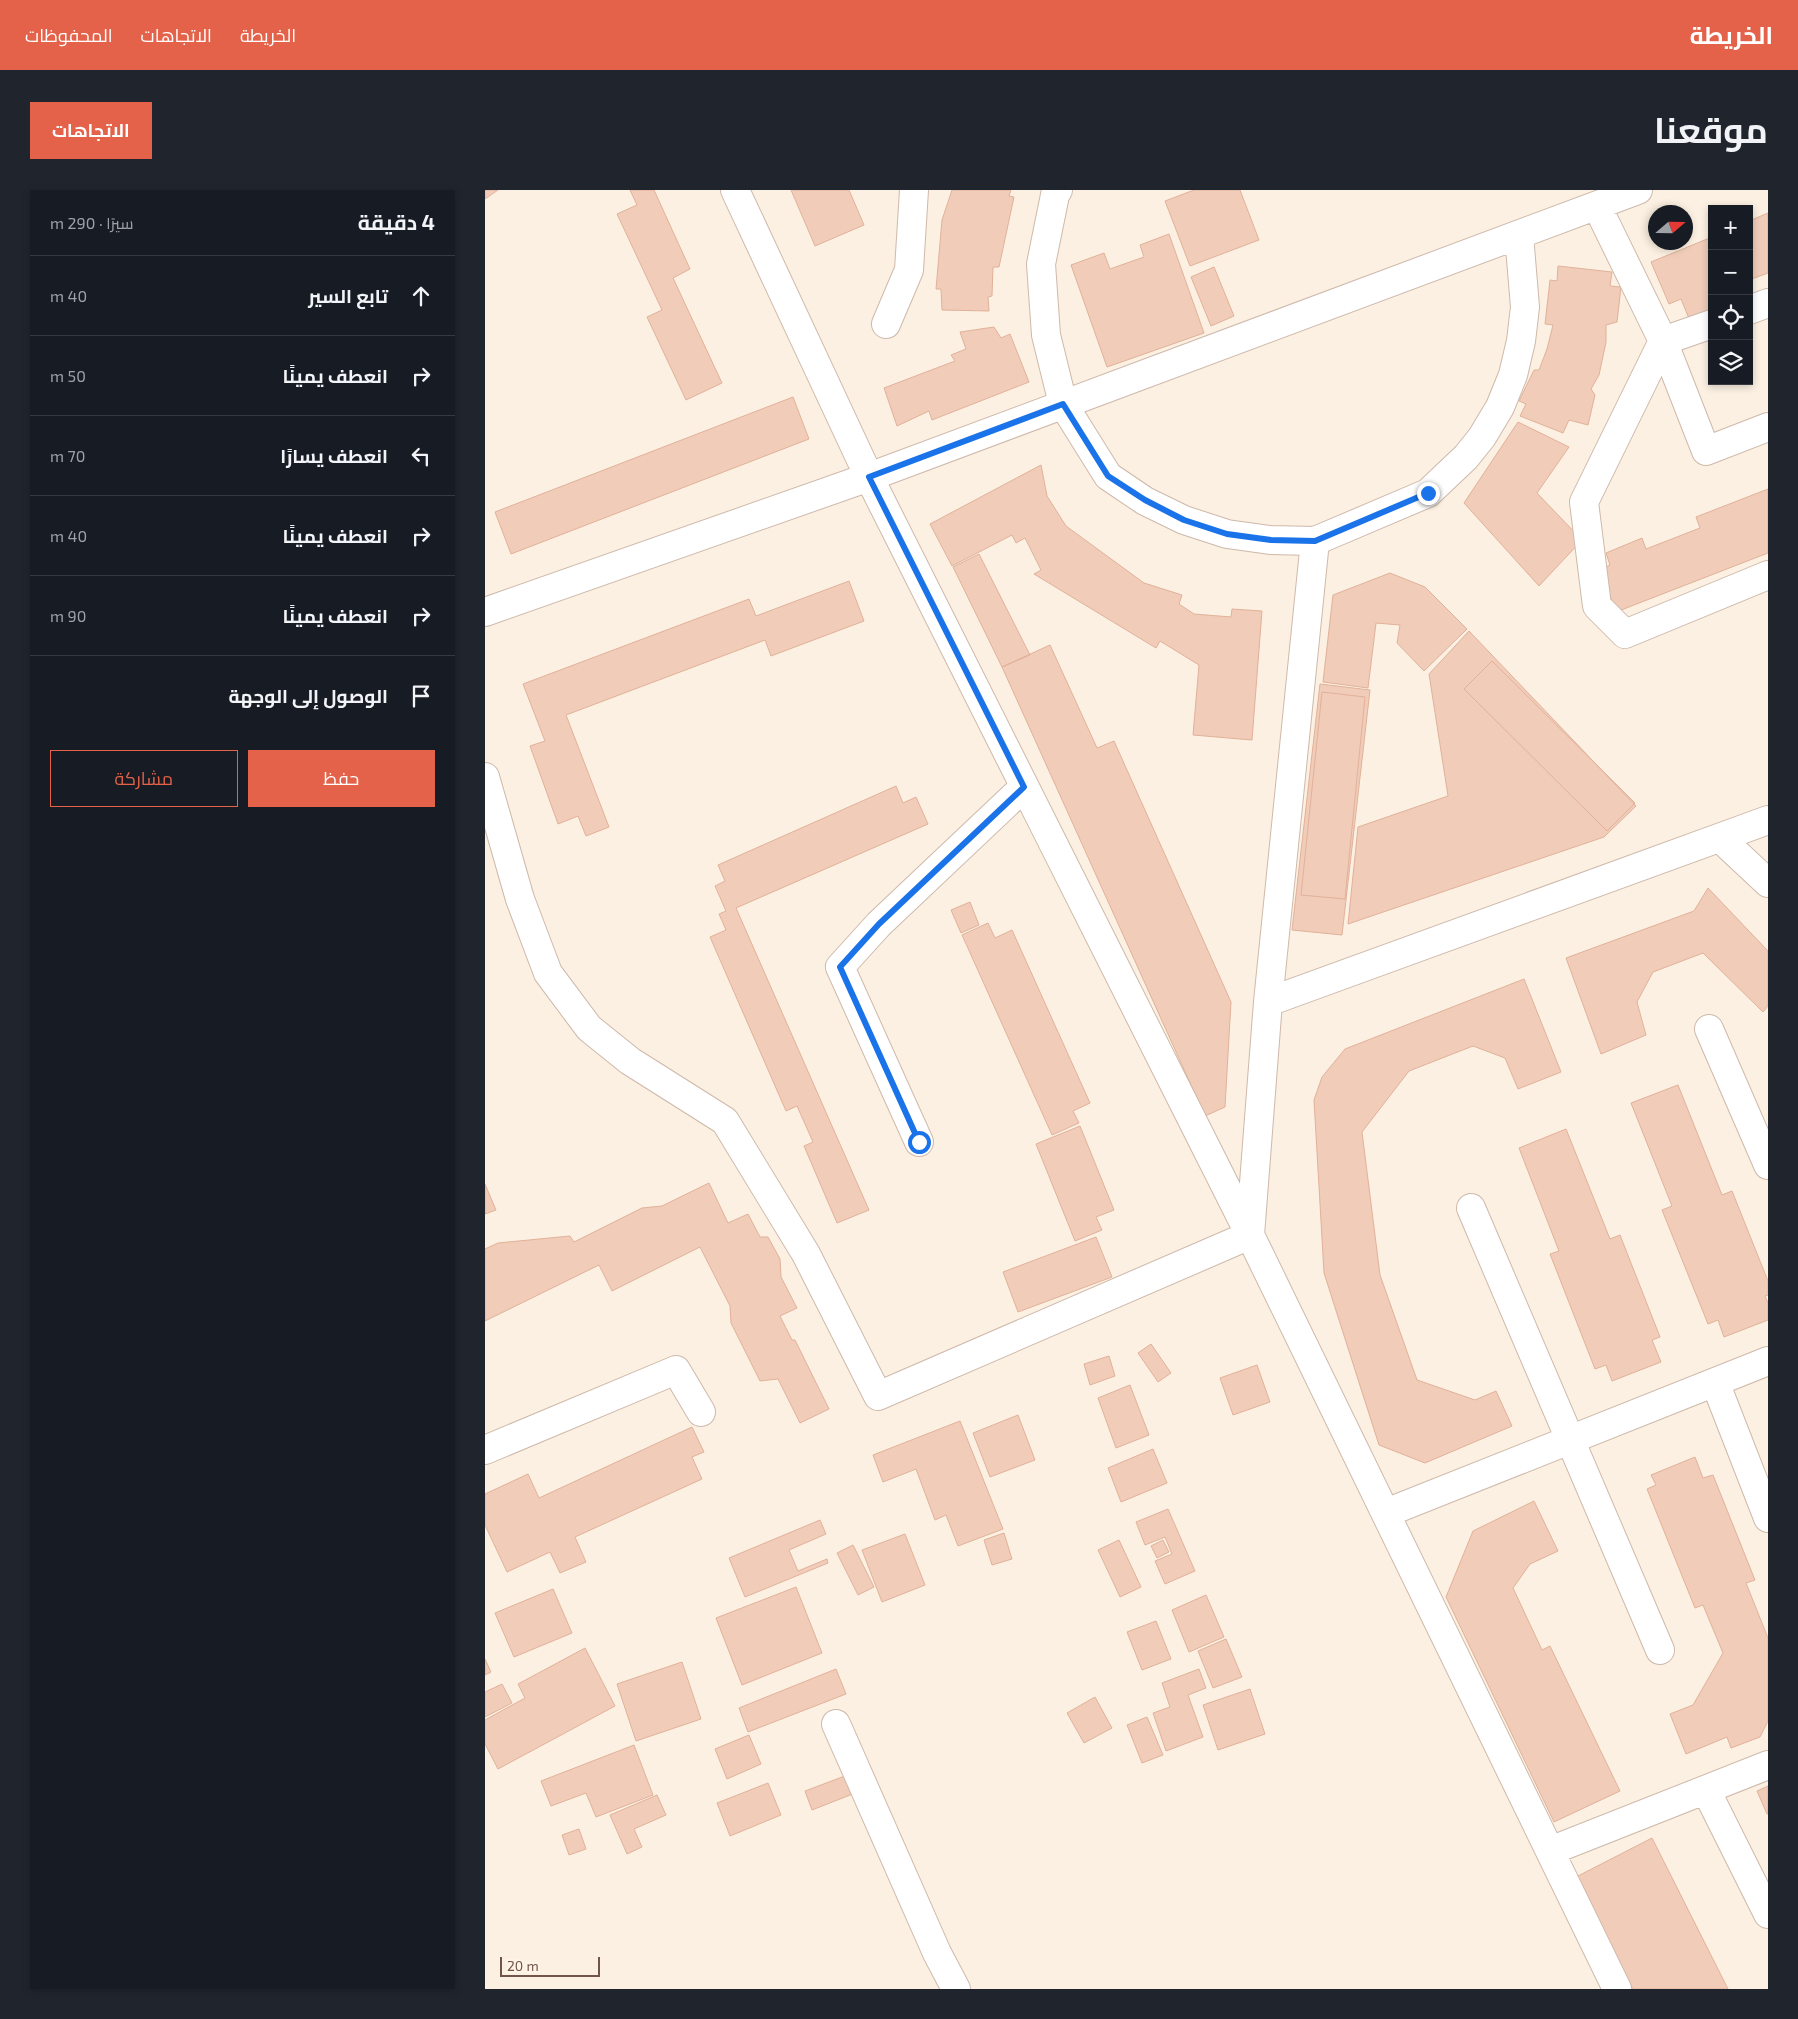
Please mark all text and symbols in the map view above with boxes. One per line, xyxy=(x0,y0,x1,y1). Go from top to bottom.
text: الخريطة xyxy=(1690,20,1773,49)
text: المحفوظات xyxy=(25,24,113,46)
text: الاتجاهات xyxy=(141,24,212,46)
text: الخريطة xyxy=(240,24,296,46)
button: الاتجاهات xyxy=(30,102,152,159)
text: موقعنا xyxy=(1654,108,1768,150)
north arrow xyxy=(1648,205,1693,250)
map controls xyxy=(1708,205,1753,385)
button: + xyxy=(1708,205,1753,250)
text: 4 دقيقة xyxy=(358,209,435,234)
text: سيرًا · 290 m xyxy=(50,213,133,232)
button: − xyxy=(1708,250,1753,295)
icon: ahead xyxy=(407,282,435,310)
text: تابع السير xyxy=(308,284,388,307)
text: 40 m xyxy=(50,286,87,305)
button: locate xyxy=(1708,295,1753,340)
button: layers xyxy=(1708,340,1753,385)
icon: right xyxy=(407,362,435,390)
text: انعطف يمينًا xyxy=(283,364,388,387)
text: 50 m xyxy=(50,366,86,385)
icon: left xyxy=(407,442,435,470)
text: انعطف يسارًا xyxy=(280,444,388,467)
text: 70 m xyxy=(50,446,85,465)
route end xyxy=(1417,482,1440,505)
icon: right xyxy=(407,522,435,550)
text: انعطف يمينًا xyxy=(283,524,388,547)
text: 40 m xyxy=(50,526,87,545)
icon: right xyxy=(407,602,435,630)
text: انعطف يمينًا xyxy=(283,604,388,627)
text: 90 m xyxy=(50,606,86,625)
icon: arrive xyxy=(407,682,435,710)
text: الوصول إلى الوجهة xyxy=(228,684,388,707)
button: مشاركة xyxy=(50,750,238,807)
button: حفظ xyxy=(248,750,435,807)
route start xyxy=(908,1131,931,1154)
scale bar xyxy=(500,1954,600,1977)
text: 20 m xyxy=(507,1957,539,1974)

